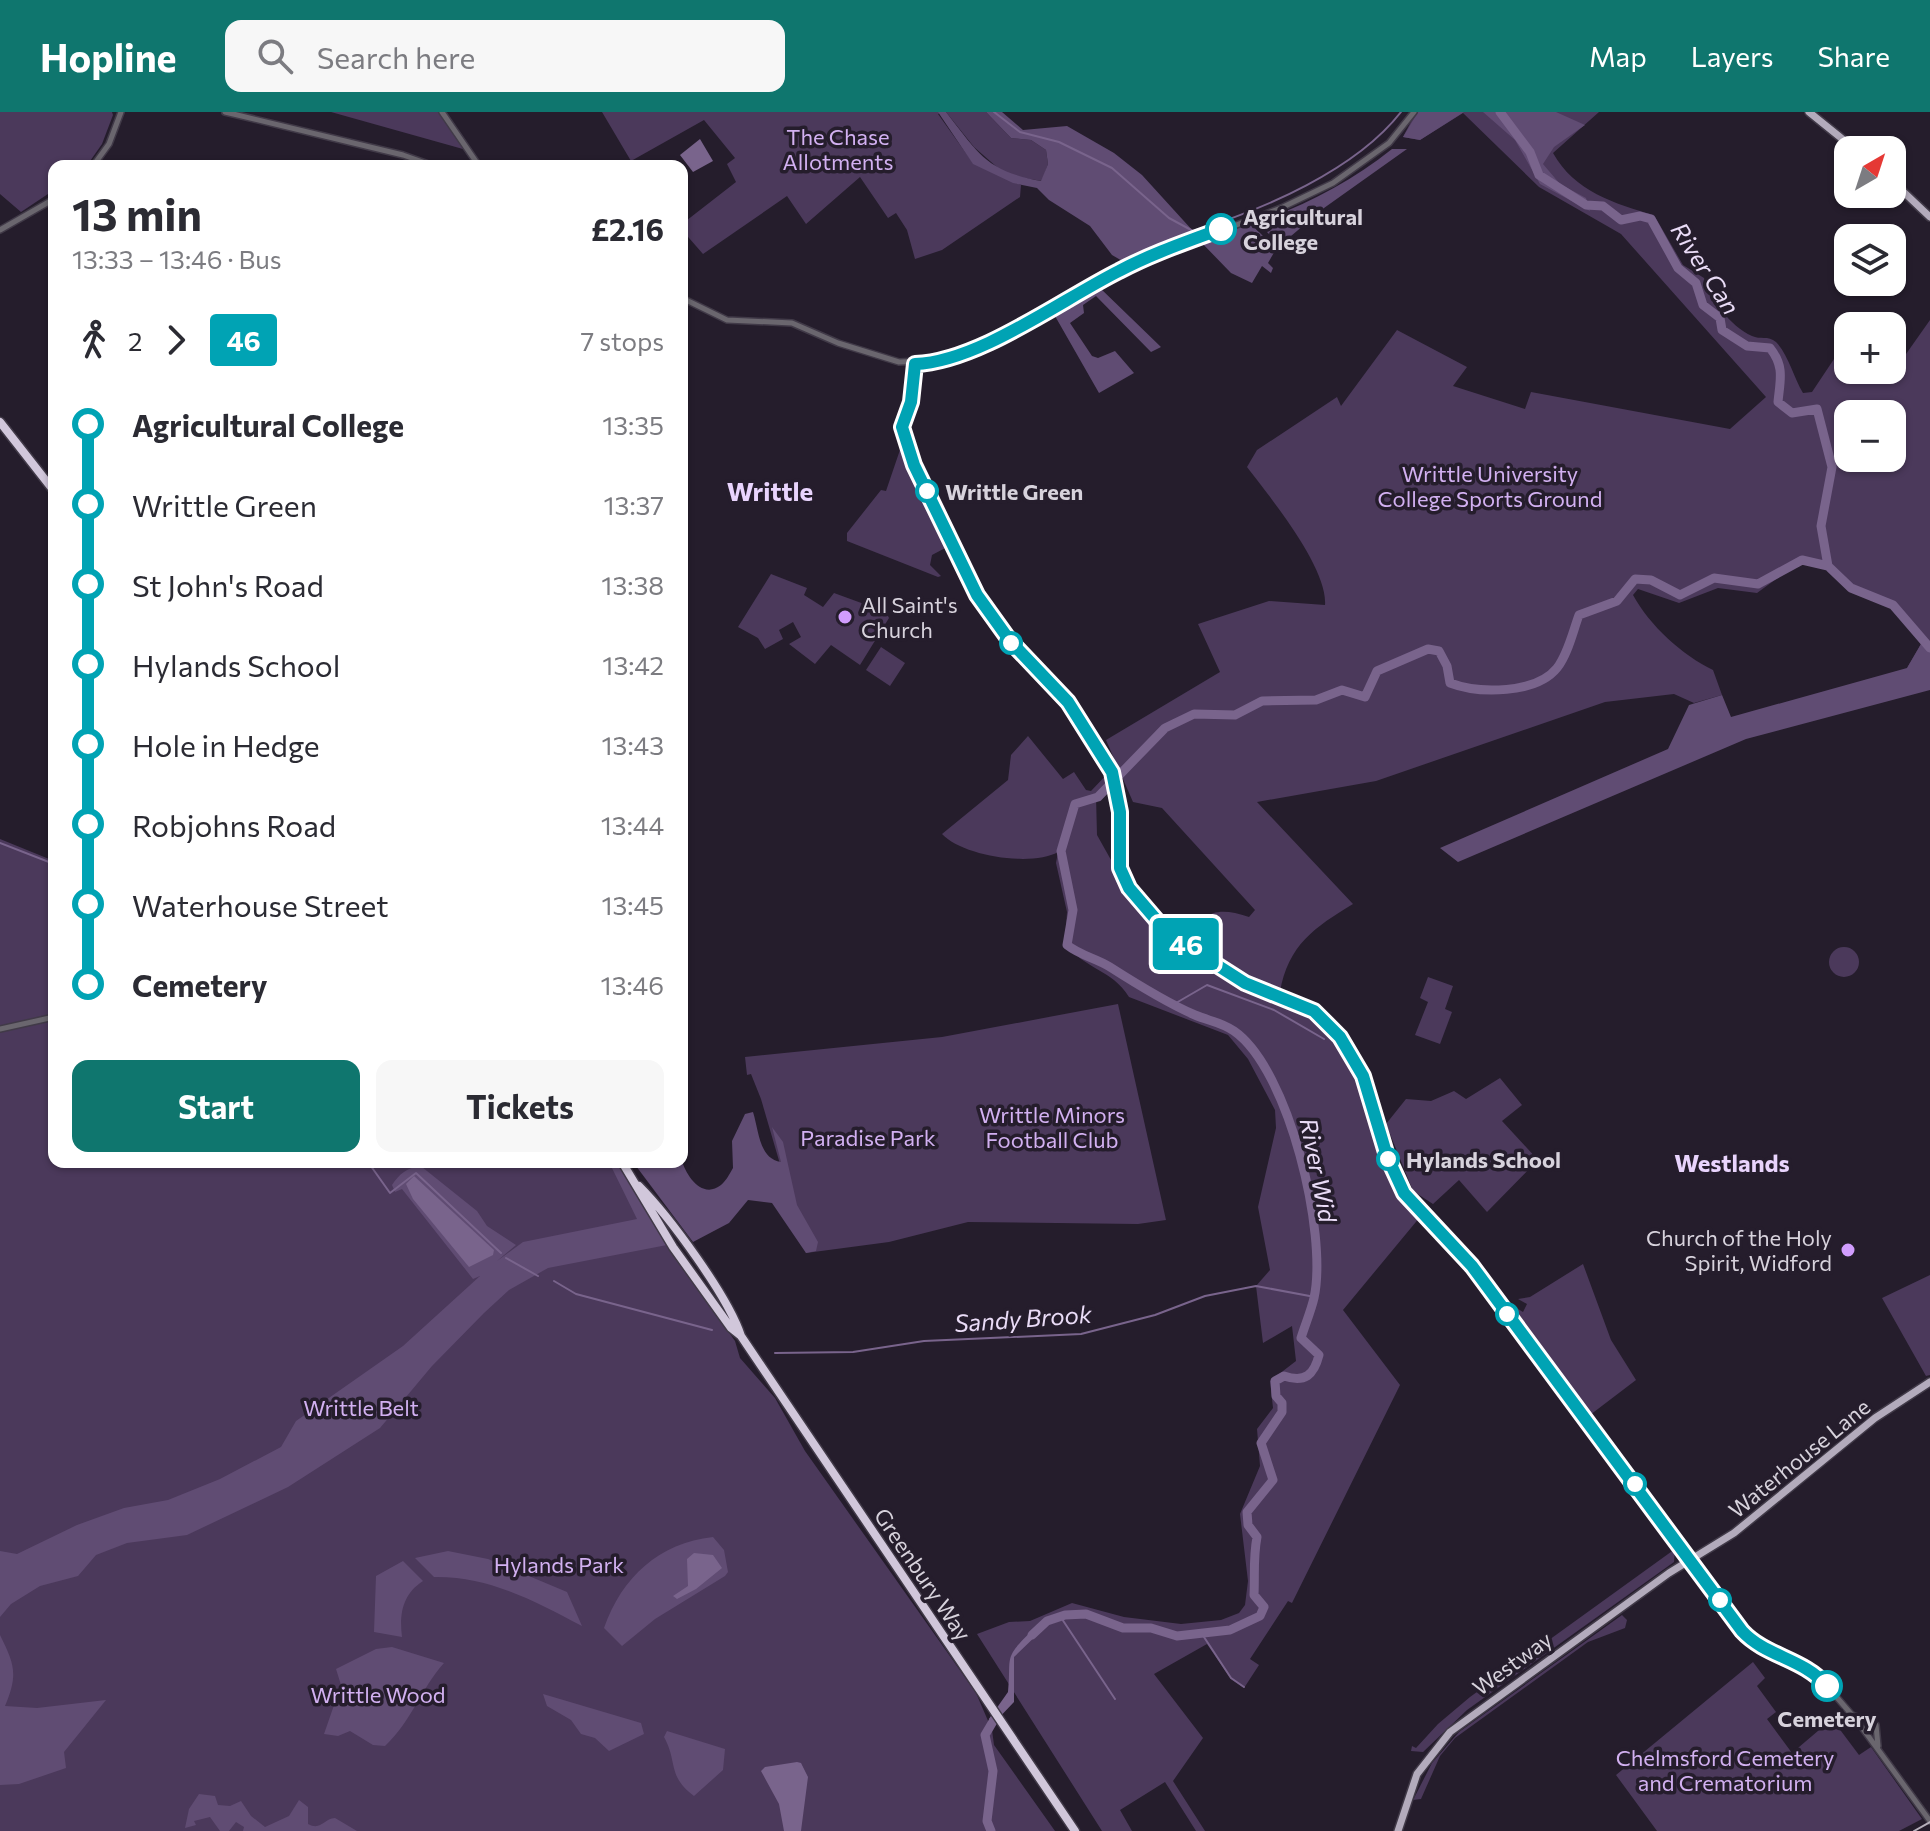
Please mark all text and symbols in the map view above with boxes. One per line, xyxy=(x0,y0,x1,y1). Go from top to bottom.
search box xyxy=(225,20,785,92)
text: Hopline xyxy=(40,33,177,80)
icon: search xyxy=(253,34,297,78)
text: Search here xyxy=(317,38,475,75)
text: Map xyxy=(1589,39,1647,73)
text: Layers xyxy=(1691,39,1773,73)
text: Share xyxy=(1817,39,1890,73)
park label: The Chase Allotments xyxy=(783,123,893,175)
north arrow xyxy=(1834,136,1906,208)
map controls xyxy=(1834,136,1906,472)
text: 13 min xyxy=(72,186,202,240)
place label: Agricultural College xyxy=(1243,203,1363,255)
text: £2.16 xyxy=(591,210,664,247)
marker: Agricultural College xyxy=(1206,214,1236,244)
water label: River Can xyxy=(1666,217,1746,319)
button: layers xyxy=(1834,224,1906,296)
text: 13:33 – 13:46 · Bus xyxy=(72,243,282,274)
button: + xyxy=(1834,312,1906,384)
icon: walk xyxy=(72,318,116,362)
icon: forward xyxy=(154,318,198,362)
text: 46 xyxy=(226,323,261,357)
text: 2 xyxy=(128,325,142,356)
text: 7 stops xyxy=(581,325,664,356)
button: − xyxy=(1834,400,1906,472)
text: Agricultural College xyxy=(132,406,404,443)
text: 13:35 xyxy=(602,409,664,440)
park label: Writtle University College Sports Ground xyxy=(1378,460,1602,512)
district label: Writtle xyxy=(727,475,813,506)
place label: Writtle Green xyxy=(945,478,1083,505)
marker: Writtle Green xyxy=(916,480,938,502)
text: Writtle Green xyxy=(132,486,317,523)
text: 13:37 xyxy=(603,489,664,520)
text: St John's Road xyxy=(132,566,324,603)
text: 13:38 xyxy=(601,569,664,600)
place label: All Saint's Church xyxy=(861,591,958,643)
marker: All Saint's Church xyxy=(836,608,854,626)
unlabelled marker xyxy=(1000,632,1022,654)
text: Hylands School xyxy=(132,646,340,683)
text: 13:42 xyxy=(602,649,664,680)
text: Hole in Hedge xyxy=(132,726,320,763)
text: 13:43 xyxy=(601,729,664,760)
text: Robjohns Road xyxy=(132,806,336,843)
text: 13:44 xyxy=(601,809,664,840)
text: Waterhouse Street xyxy=(132,886,389,923)
text: 13:45 xyxy=(601,889,664,920)
line badge: 46 xyxy=(1150,918,1222,970)
text: 46 xyxy=(1169,927,1203,961)
text: Cemetery xyxy=(132,966,267,1003)
text: 13:46 xyxy=(601,969,664,1000)
button: Start xyxy=(72,1060,360,1152)
button: Tickets xyxy=(376,1060,664,1152)
park label: Writtle Minors Football Club xyxy=(979,1101,1125,1153)
water label: River Wid xyxy=(1295,1115,1344,1226)
park label: Paradise Park xyxy=(800,1124,936,1151)
place label: Hylands School xyxy=(1406,1146,1561,1173)
marker: Hylands School xyxy=(1377,1148,1399,1170)
district label: Westlands xyxy=(1674,1148,1790,1177)
place label: Church of the Holy Spirit, Widford xyxy=(1646,1224,1832,1276)
marker: Church of the Holy Spirit, Widford xyxy=(1839,1241,1857,1259)
water label: Sandy Brook xyxy=(953,1299,1094,1337)
unlabelled marker xyxy=(1496,1303,1518,1325)
street label: Waterhouse Lane xyxy=(1723,1393,1875,1523)
park label: Writtle Belt xyxy=(303,1394,419,1421)
unlabelled marker xyxy=(1624,1473,1646,1495)
street label: Greenbury Way xyxy=(869,1503,977,1645)
park label: Hylands Park xyxy=(494,1551,624,1578)
unlabelled marker xyxy=(1709,1589,1731,1611)
street label: Westway xyxy=(1467,1625,1557,1701)
marker: Cemetery xyxy=(1812,1671,1842,1701)
park label: Writtle Wood xyxy=(310,1681,446,1708)
place label: Cemetery xyxy=(1777,1705,1877,1732)
park label: Chelmsford Cemetery and Crematorium xyxy=(1616,1744,1834,1796)

